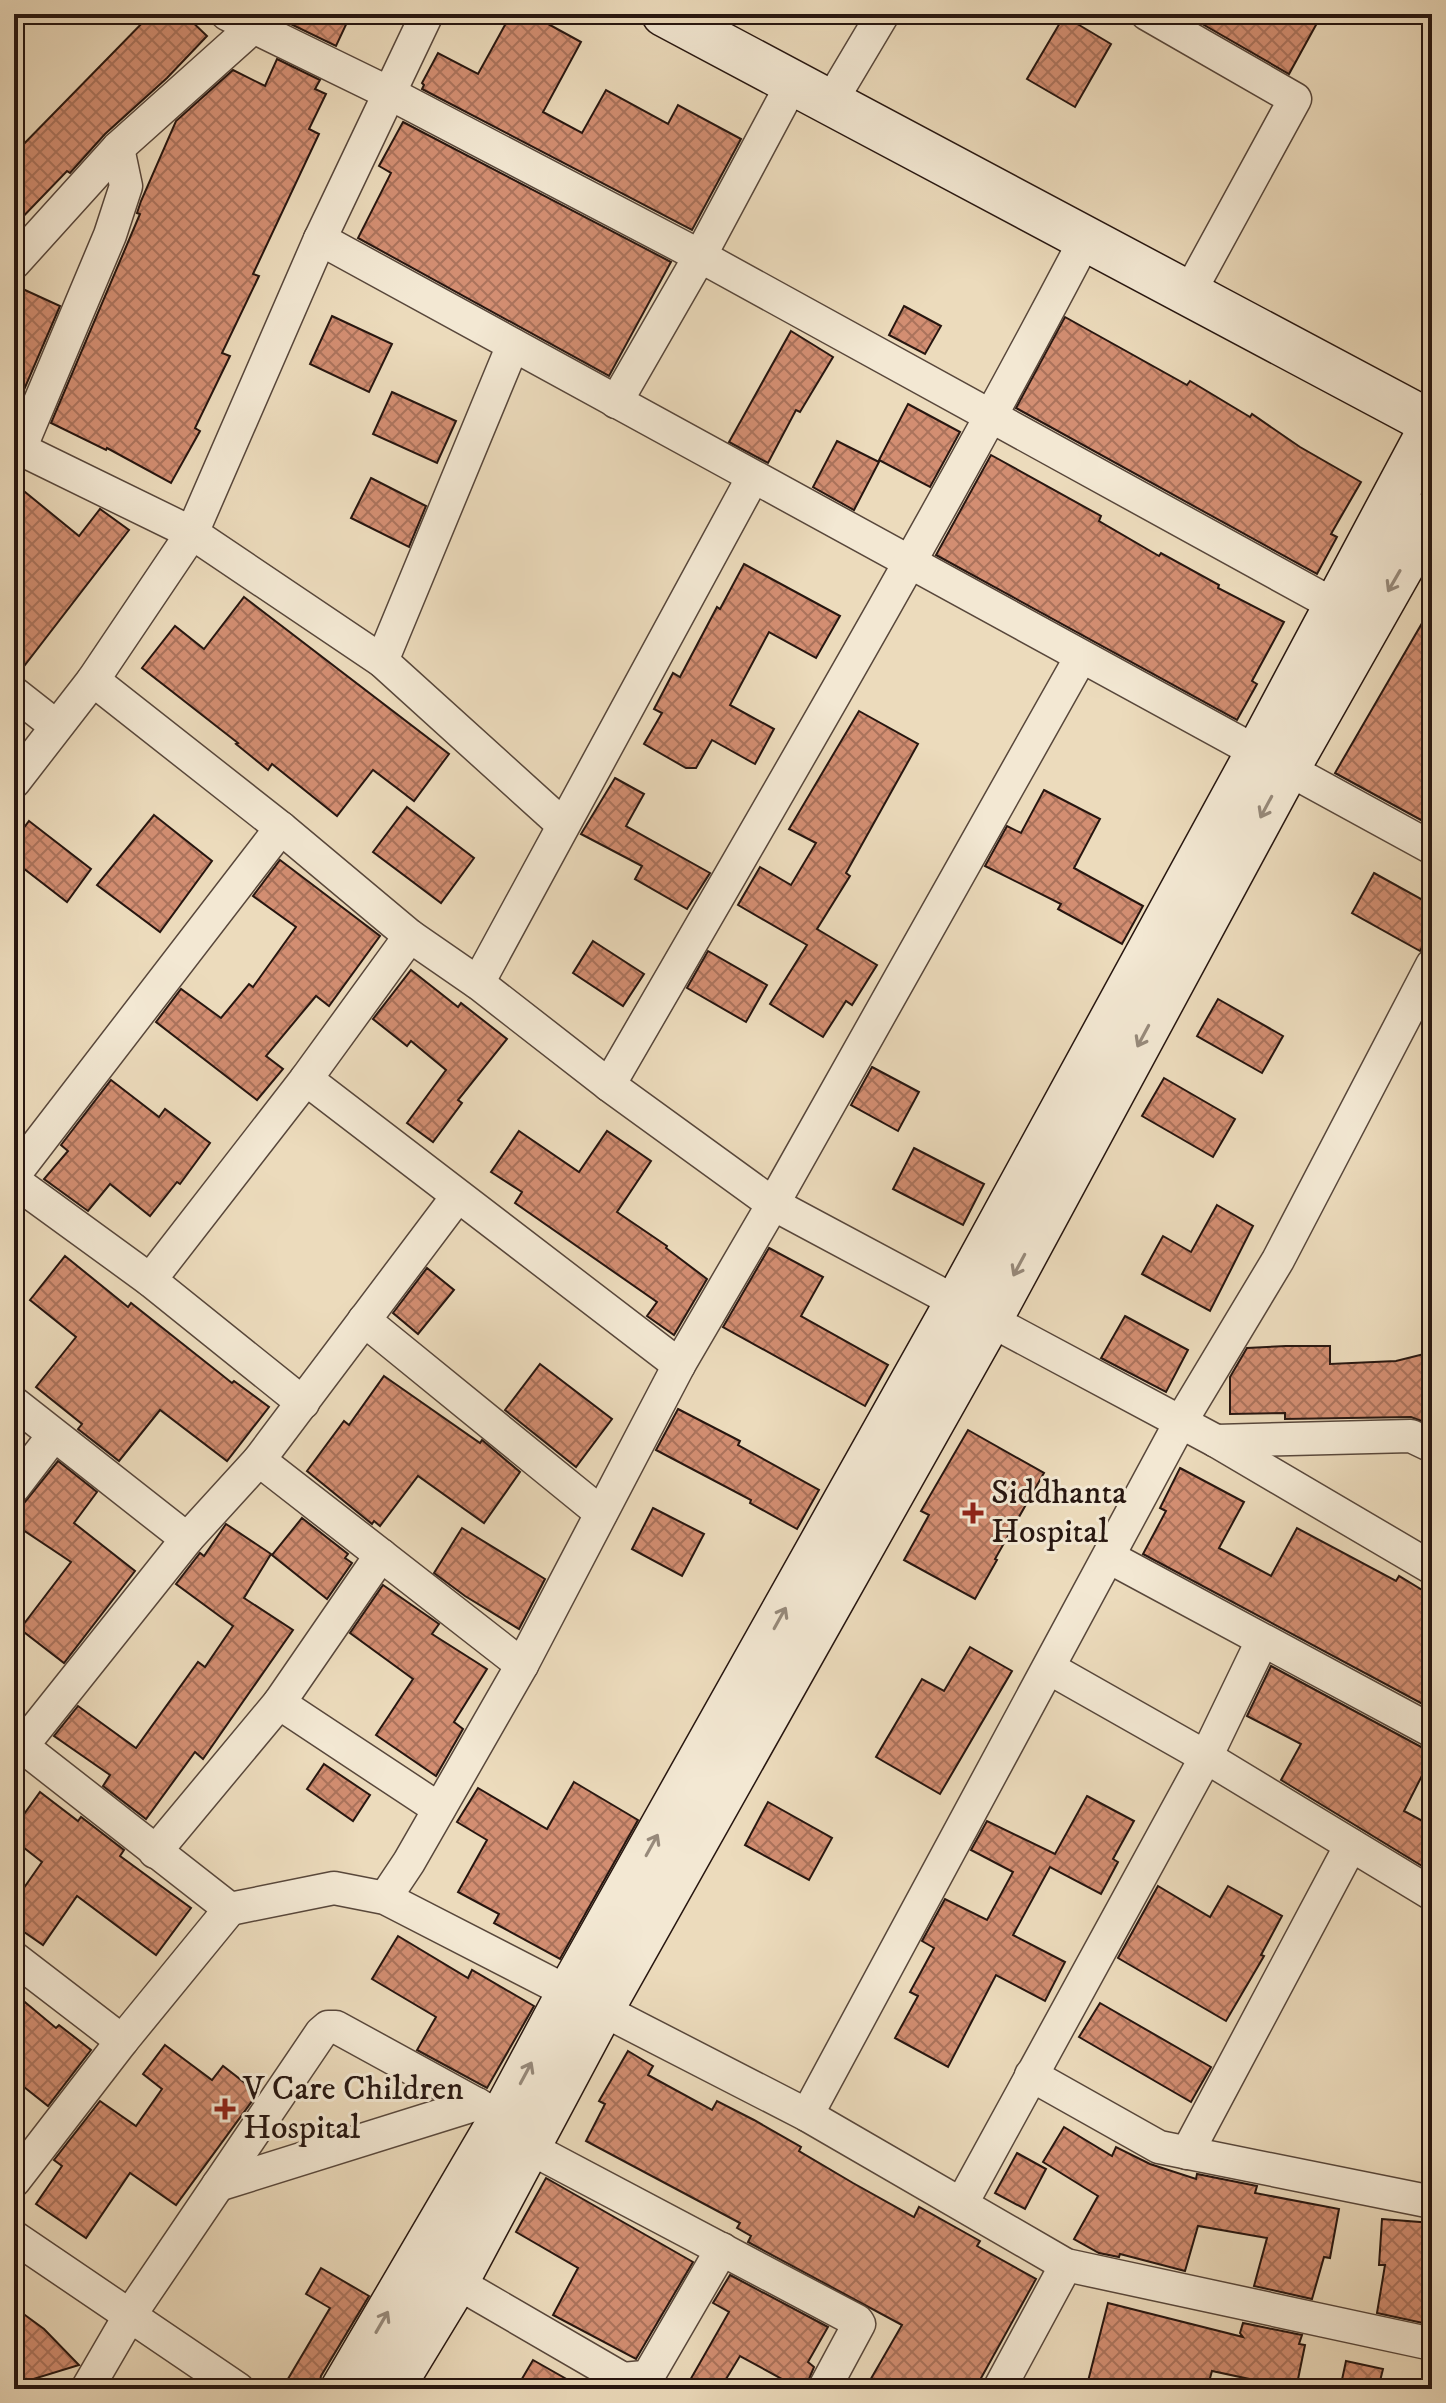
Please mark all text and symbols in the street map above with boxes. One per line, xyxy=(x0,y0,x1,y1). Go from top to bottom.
one-way arrow xyxy=(1385,569,1401,592)
one-way arrow xyxy=(1258,795,1273,819)
one-way arrow xyxy=(1134,1024,1150,1048)
one-way arrow xyxy=(1011,1253,1027,1276)
place label: Siddhanta Hospital xyxy=(991,1472,1127,1553)
marker: Siddhanta Hospital xyxy=(962,1502,984,1524)
one-way arrow xyxy=(773,1607,788,1631)
one-way arrow xyxy=(644,1834,660,1857)
one-way arrow xyxy=(519,2061,535,2085)
place label: V Care Children Hospital xyxy=(242,2068,464,2149)
marker: V Care Children Hospital xyxy=(214,2098,236,2120)
one-way arrow xyxy=(374,2311,390,2334)

